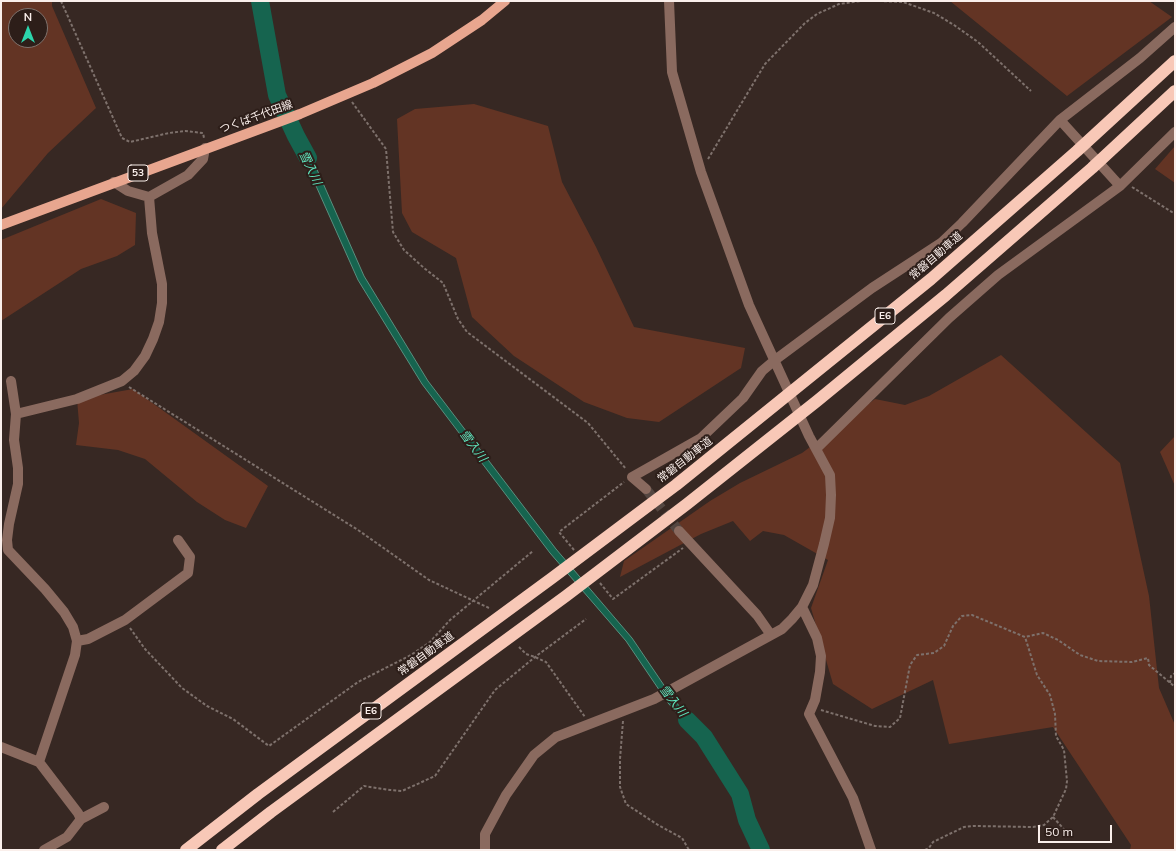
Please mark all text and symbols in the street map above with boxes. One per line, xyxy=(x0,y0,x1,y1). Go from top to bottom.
north arrow xyxy=(8,8,48,48)
text: N xyxy=(24,10,32,24)
street label: つくば千代田線 xyxy=(218,98,294,136)
water label: 雪入川 xyxy=(296,149,324,187)
road number: 53 xyxy=(128,165,148,181)
street label: 常磐自動車道 xyxy=(907,229,965,283)
road number: E6 xyxy=(875,308,895,324)
water label: 雪入川 xyxy=(456,427,490,465)
street label: 常磐自動車道 xyxy=(655,434,715,486)
street label: 常磐自動車道 xyxy=(395,629,457,679)
water label: 雪入川 xyxy=(656,682,690,720)
road number: E6 xyxy=(361,703,381,719)
scale bar xyxy=(1040,817,1114,843)
text: 50 m xyxy=(1045,824,1073,839)

